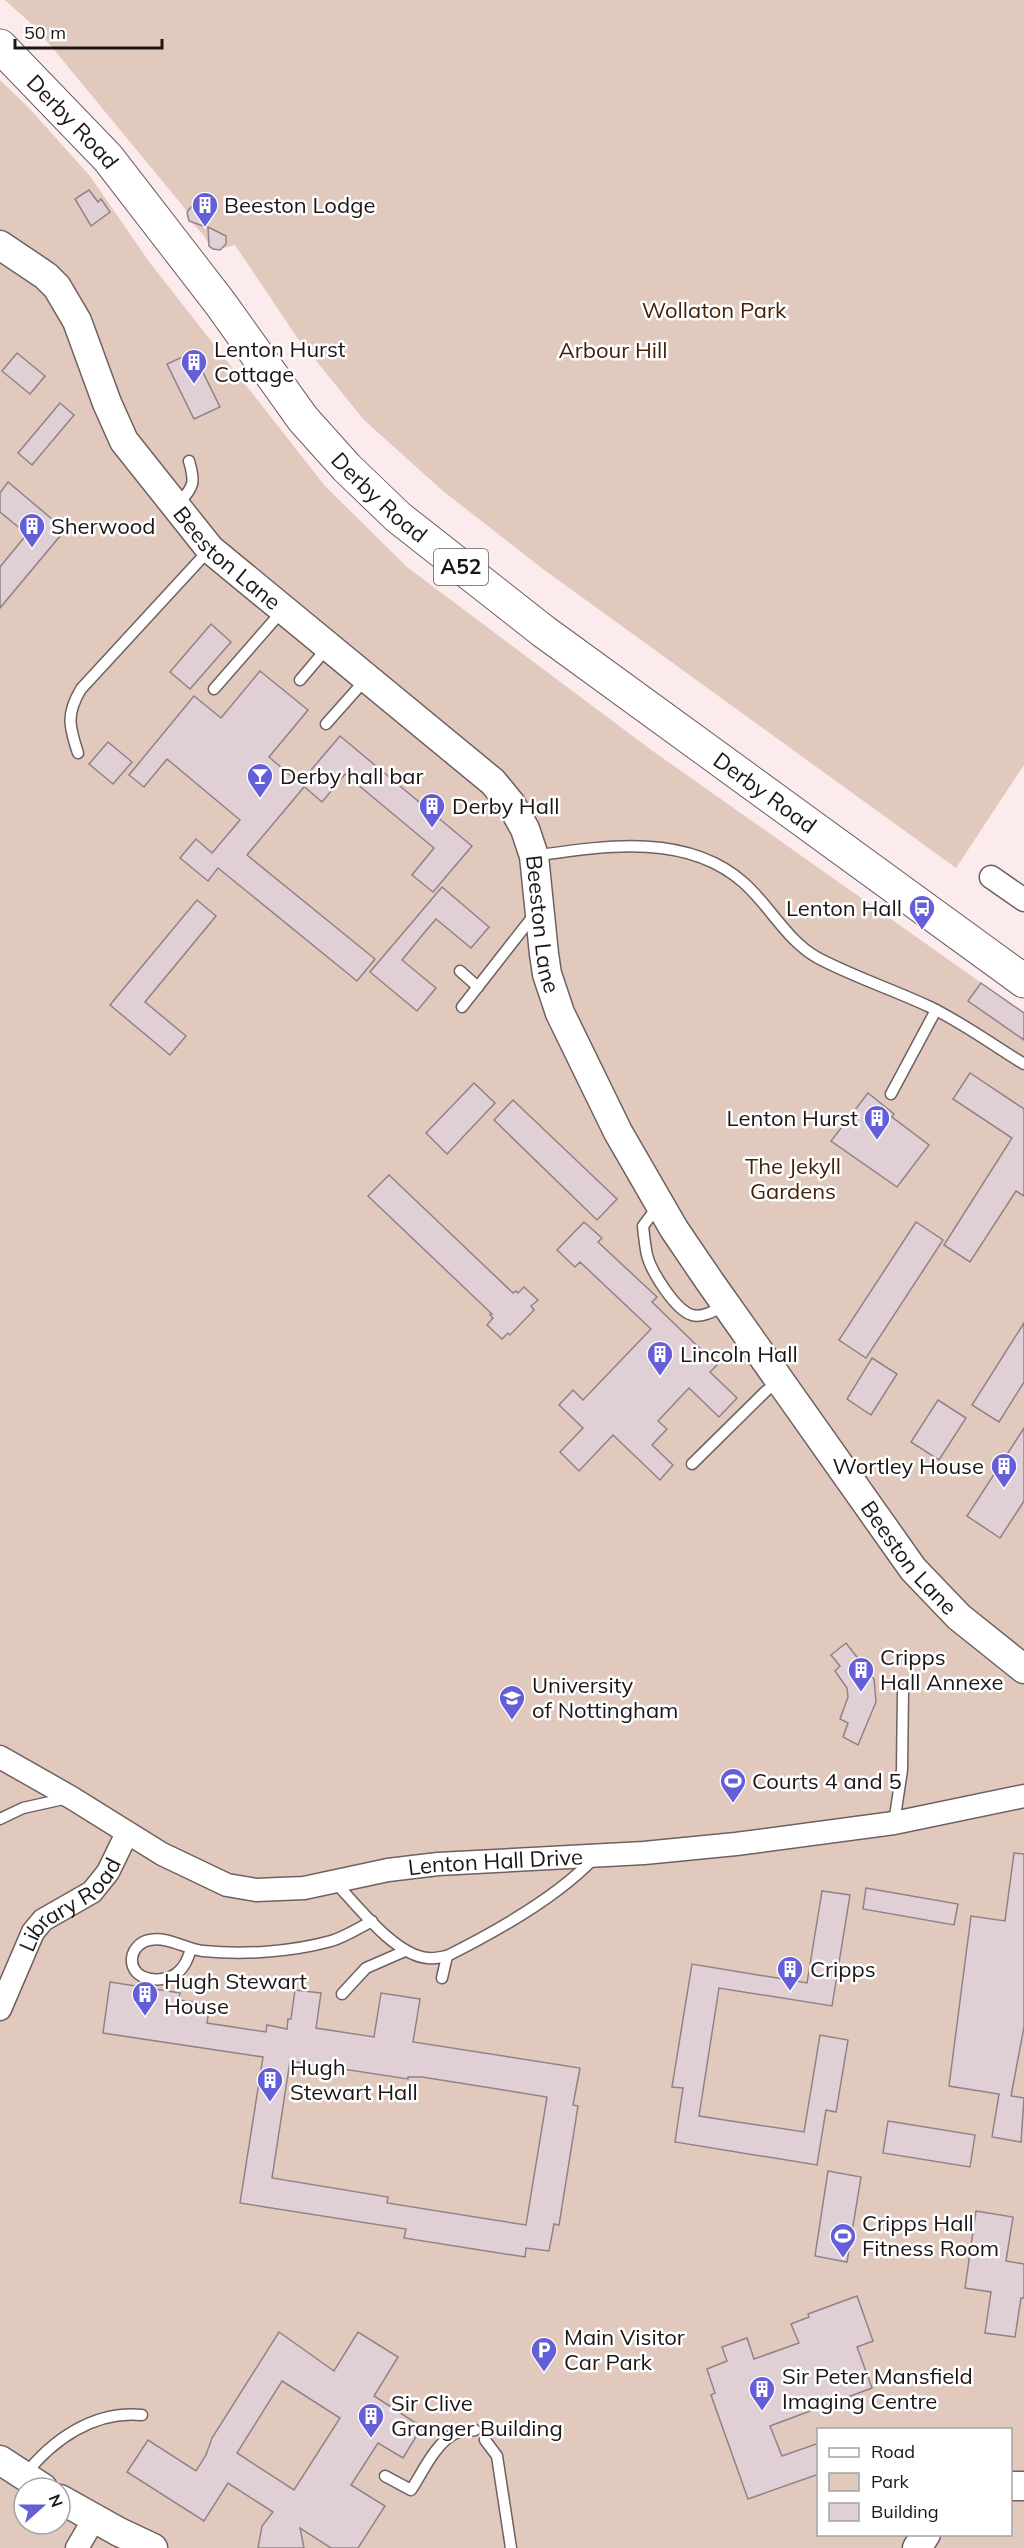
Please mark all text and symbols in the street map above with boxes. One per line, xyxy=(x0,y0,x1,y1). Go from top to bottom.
scale bar xyxy=(15,12,162,50)
text: 50 m xyxy=(24,21,66,44)
street label: Derby Road xyxy=(21,68,125,174)
building icon: Beeston Lodge xyxy=(190,190,220,228)
place label: Beeston Lodge xyxy=(224,191,375,219)
park label: Wollaton Park xyxy=(642,296,787,324)
place label: Lenton Hurst Cottage xyxy=(214,335,346,388)
park label: Arbour Hill xyxy=(559,336,667,364)
building icon: Lenton Hurst Cottage xyxy=(179,347,209,385)
street label: Derby Road xyxy=(325,446,433,549)
street label: Beeston Lane xyxy=(167,501,287,616)
building icon: Sherwood xyxy=(17,511,47,549)
place label: Sherwood xyxy=(51,512,156,540)
road number: A52 xyxy=(434,549,488,585)
street label: Derby Road xyxy=(708,746,822,839)
bar icon: Derby hall bar xyxy=(245,761,275,799)
place label: Derby hall bar xyxy=(280,762,424,790)
building icon: Derby Hall xyxy=(417,791,447,829)
place label: Derby Hall xyxy=(452,792,559,820)
street label: Beeston Lane xyxy=(520,854,566,996)
bus stop icon: Lenton Hall xyxy=(907,893,937,931)
place label: Lenton Hall xyxy=(786,894,902,922)
building icon: Lenton Hurst xyxy=(862,1103,892,1141)
place label: Lenton Hurst xyxy=(727,1104,858,1132)
park label: The Jekyll Gardens xyxy=(745,1152,841,1205)
building icon: Lincoln Hall xyxy=(645,1339,675,1377)
place label: Lincoln Hall xyxy=(680,1340,798,1368)
building icon: Wortley House xyxy=(989,1451,1019,1489)
place label: Wortley House xyxy=(833,1452,984,1480)
street label: Beeston Lane xyxy=(855,1495,963,1620)
place label: Cripps Hall Annexe xyxy=(880,1643,1004,1696)
building icon: Cripps Hall Annexe xyxy=(846,1655,876,1693)
place label: University of Nottingham xyxy=(532,1671,678,1724)
school or university icon: University of Nottingham xyxy=(497,1683,527,1721)
sports icon: Courts 4 and 5 xyxy=(718,1766,748,1804)
place label: Courts 4 and 5 xyxy=(752,1767,902,1795)
street label: Lenton Hall Drive xyxy=(406,1842,583,1881)
street label: Library Road xyxy=(12,1853,127,1956)
building icon: Cripps xyxy=(775,1954,805,1992)
place label: Cripps xyxy=(810,1955,876,1983)
place label: Hugh Stewart House xyxy=(164,1967,307,2020)
building icon: Hugh Stewart House xyxy=(130,1979,160,2017)
place label: Hugh Stewart Hall xyxy=(290,2053,418,2106)
building icon: Hugh Stewart Hall xyxy=(255,2065,285,2103)
place label: Cripps Hall Fitness Room xyxy=(862,2209,999,2262)
sports icon: Cripps Hall Fitness Room xyxy=(828,2221,858,2259)
place label: Main Visitor Car Park xyxy=(564,2323,685,2376)
parking icon: Main Visitor Car Park xyxy=(529,2335,559,2373)
place label: Sir Peter Mansfield Imaging Centre xyxy=(782,2362,973,2415)
building icon: Sir Peter Mansfield Imaging Centre xyxy=(747,2374,777,2412)
place label: Sir Clive Granger Building xyxy=(391,2389,563,2442)
building icon: Sir Clive Granger Building xyxy=(356,2401,386,2439)
legend xyxy=(817,2428,1012,2536)
text: Road xyxy=(871,2440,915,2463)
text: Park xyxy=(871,2470,910,2493)
north arrow xyxy=(12,2476,72,2536)
text: N xyxy=(45,2491,68,2510)
text: Building xyxy=(871,2500,939,2523)

